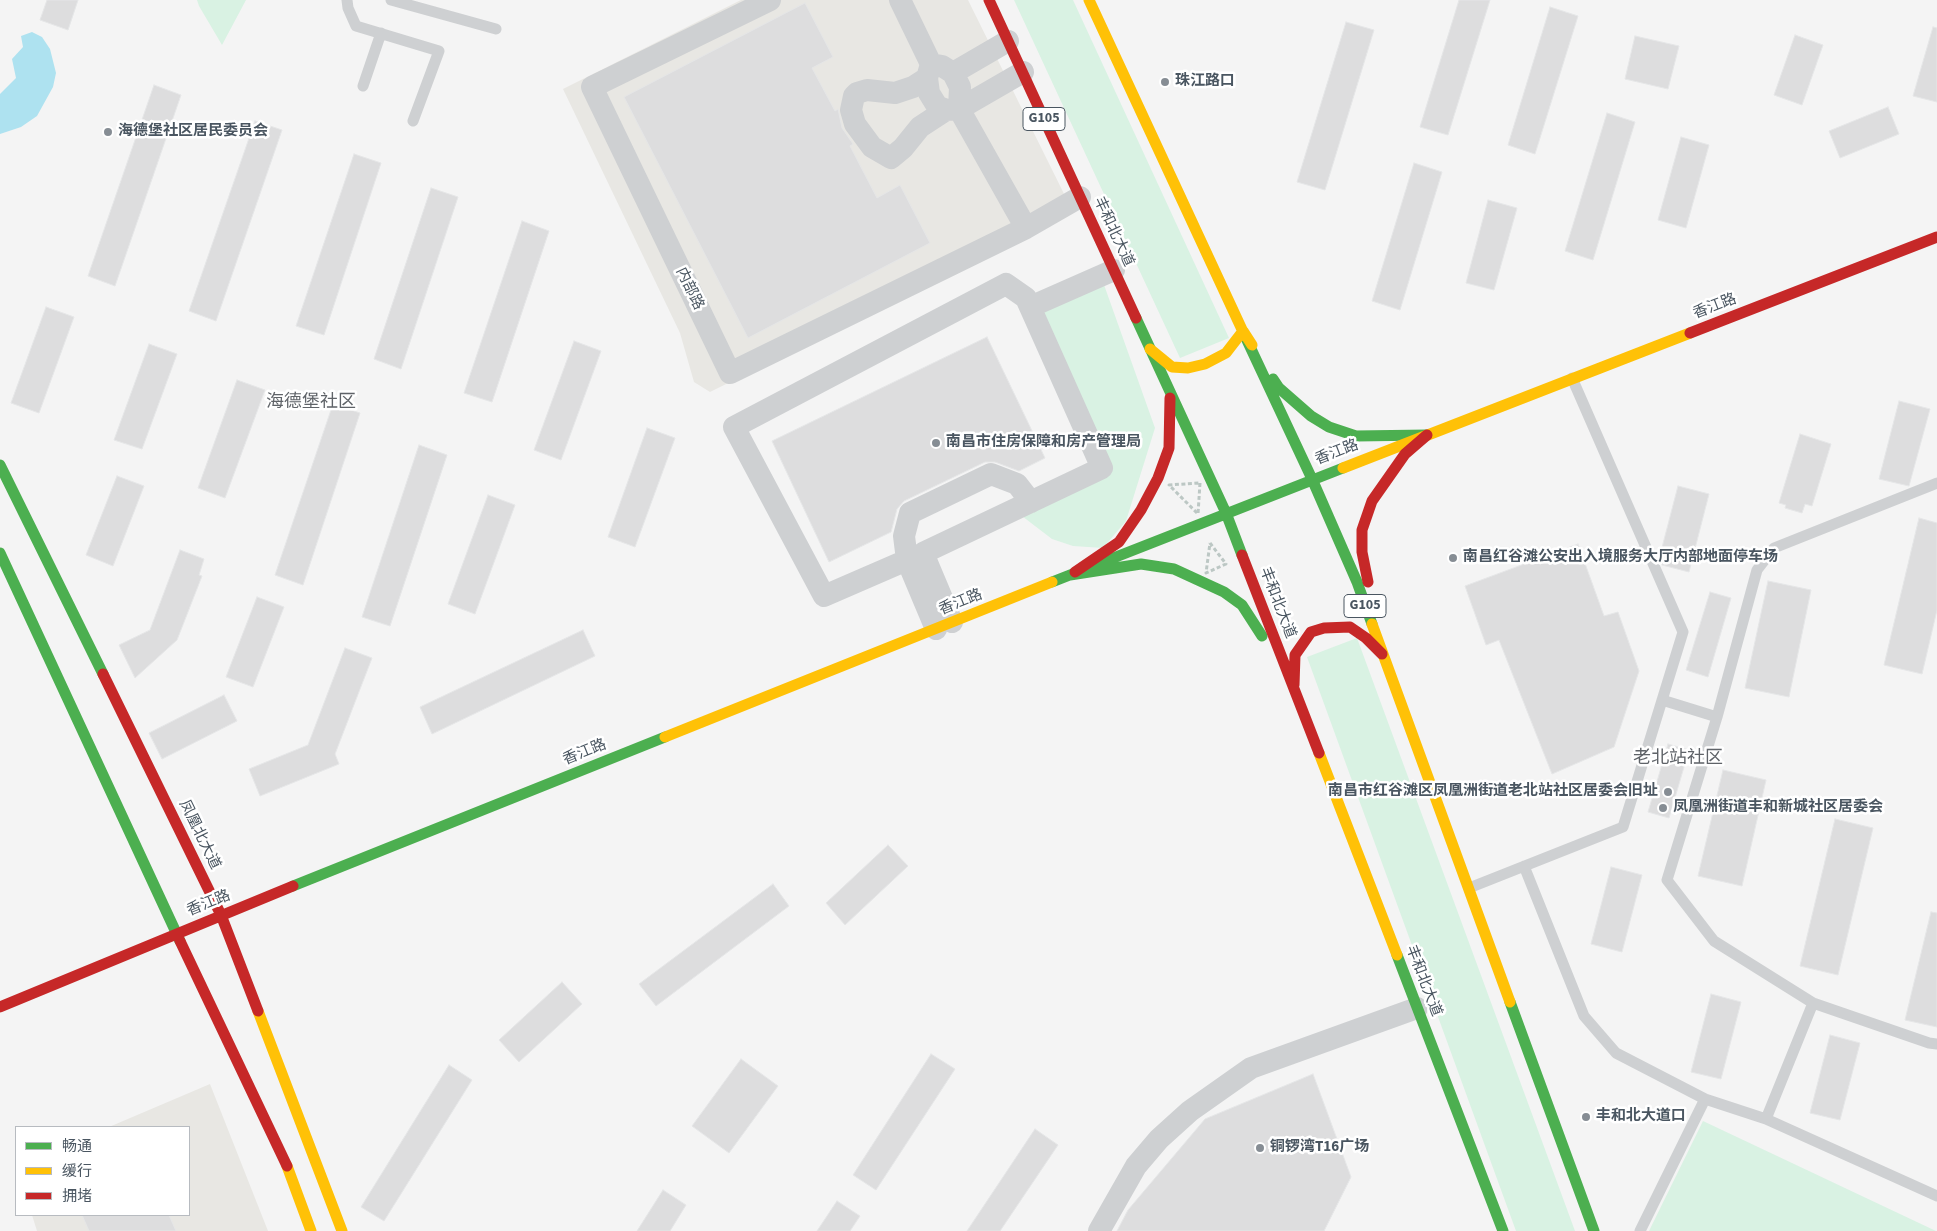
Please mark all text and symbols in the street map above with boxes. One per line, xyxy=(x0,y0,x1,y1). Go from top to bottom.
place label: 珠江路口 xyxy=(1175,73,1235,91)
marker: 珠江路口 xyxy=(1159,76,1171,88)
road number: G105 xyxy=(1023,108,1065,130)
place label: 海德堡社区居民委员会 xyxy=(118,123,268,141)
marker: 海德堡社区居民委员会 xyxy=(102,126,114,138)
street label: 丰和北大道 xyxy=(1089,194,1137,270)
street label: 内部路 xyxy=(671,265,707,313)
street label: 香江路 xyxy=(1691,291,1739,323)
district label: 海德堡社区 xyxy=(266,392,356,414)
place label: 南昌市住房保障和房产管理局 xyxy=(946,434,1141,452)
marker: 南昌市住房保障和房产管理局 xyxy=(930,437,942,449)
street label: 香江路 xyxy=(1313,437,1361,469)
place label: 南昌红谷滩公安出入境服务大厅内部地面停车场 xyxy=(1463,549,1778,567)
marker: 南昌红谷滩公安出入境服务大厅内部地面停车场 xyxy=(1447,552,1459,564)
street label: 丰和北大道 xyxy=(1255,565,1299,641)
street label: 香江路 xyxy=(937,586,985,620)
road number: G105 xyxy=(1344,594,1386,618)
street label: 香江路 xyxy=(561,736,609,770)
district label: 老北站社区 xyxy=(1633,748,1723,770)
place label: 南昌市红谷滩区凤凰洲街道老北站社区居委会旧址 xyxy=(1328,783,1658,801)
marker: 南昌市红谷滩区凤凰洲街道老北站社区居委会旧址 xyxy=(1662,786,1674,798)
street label: 凤凰北大道 xyxy=(174,797,224,873)
place label: 凤凰洲街道丰和新城社区居委会 xyxy=(1673,799,1883,817)
marker: 凤凰洲街道丰和新城社区居委会 xyxy=(1657,802,1669,814)
street label: 香江路 xyxy=(185,887,233,921)
street label: 丰和北大道 xyxy=(1401,943,1445,1019)
place label: 丰和北大道口 xyxy=(1596,1108,1686,1126)
marker: 丰和北大道口 xyxy=(1580,1111,1592,1123)
legend xyxy=(15,1126,190,1216)
text: 畅通 xyxy=(62,1136,92,1157)
place label: 铜锣湾T16广场 xyxy=(1270,1139,1369,1157)
marker: 铜锣湾T16广场 xyxy=(1254,1142,1266,1154)
text: 缓行 xyxy=(62,1161,92,1182)
text: 拥堵 xyxy=(62,1186,92,1207)

